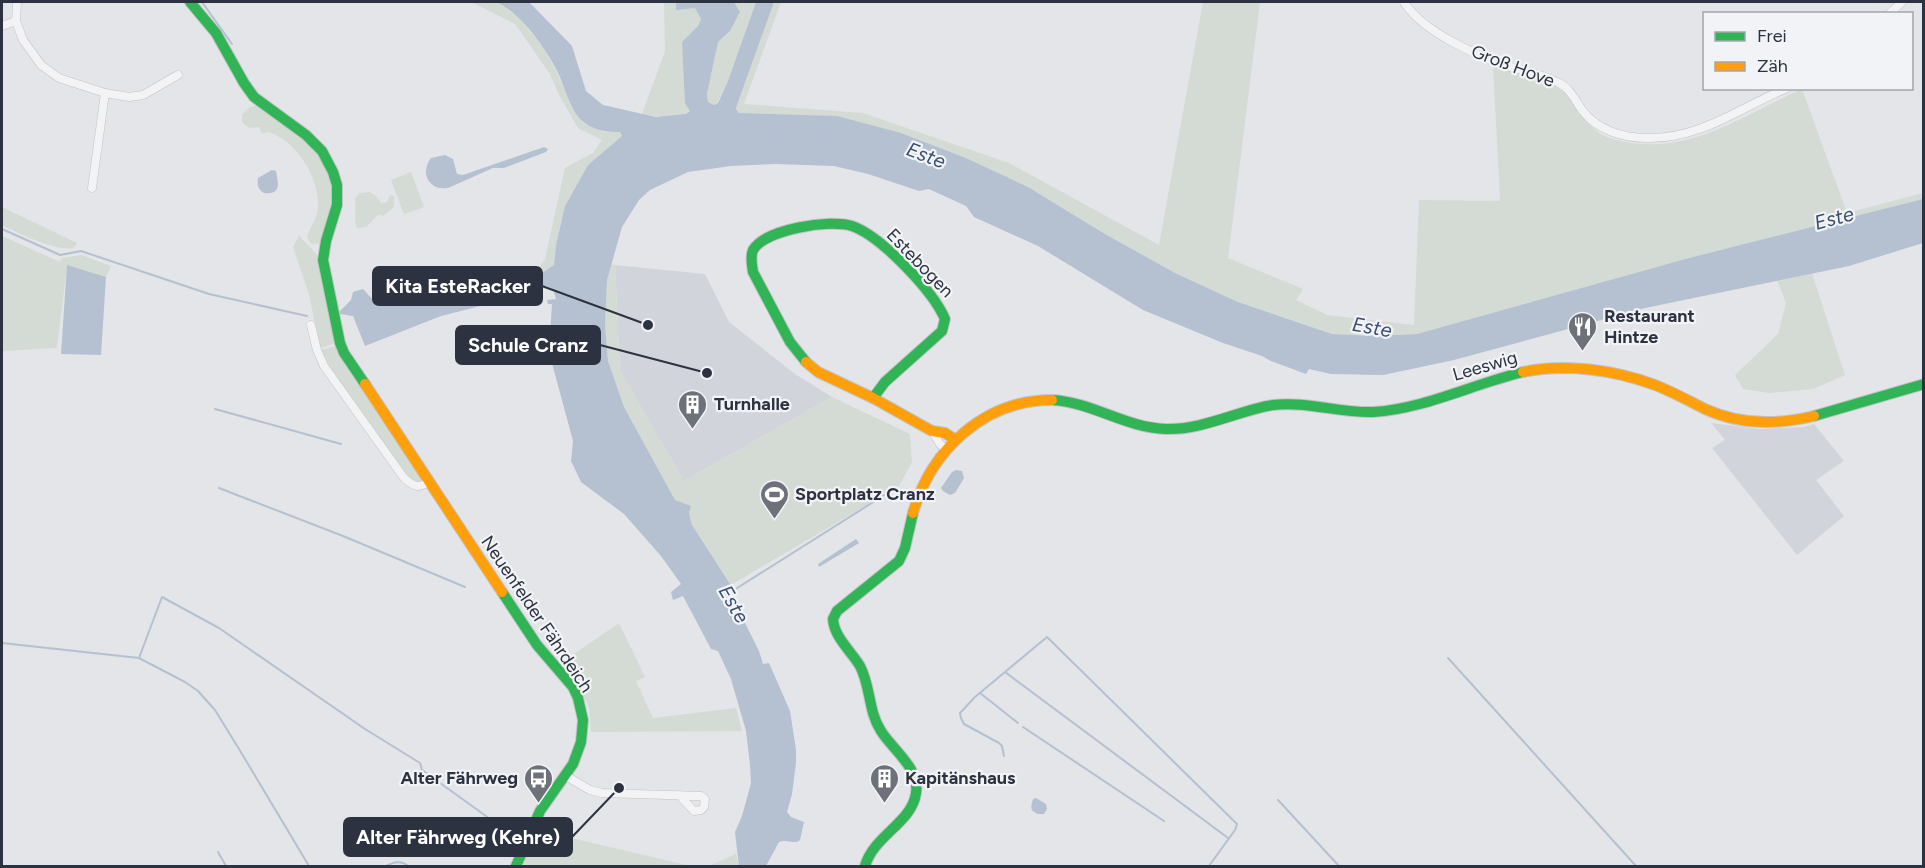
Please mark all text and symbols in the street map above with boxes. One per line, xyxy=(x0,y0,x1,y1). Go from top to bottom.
legend xyxy=(1703,12,1913,90)
text: Frei xyxy=(1757,25,1787,47)
street label: Groß Hove xyxy=(1468,40,1558,92)
text: Zäh xyxy=(1757,55,1788,77)
water label: Este xyxy=(903,137,949,173)
water label: Este xyxy=(1812,201,1856,235)
street label: Estebogen xyxy=(882,224,958,302)
callout: Kita EsteRacker xyxy=(373,267,542,305)
text: Kita EsteRacker xyxy=(385,274,531,298)
place label: Restaurant Hintze xyxy=(1604,305,1695,348)
restaurant icon: Restaurant Hintze xyxy=(1567,310,1599,352)
water label: Este xyxy=(1350,312,1394,342)
callout: Schule Cranz xyxy=(456,326,600,364)
text: Schule Cranz xyxy=(468,333,588,357)
street label: Leeswig xyxy=(1450,346,1520,386)
building icon: Turnhalle xyxy=(677,388,709,430)
place label: Turnhalle xyxy=(714,393,790,415)
sports icon: Sportplatz Cranz xyxy=(758,478,790,520)
place label: Sportplatz Cranz xyxy=(795,483,935,505)
street label: Neuenfelder Fährdeich xyxy=(476,531,598,697)
water label: Este xyxy=(714,581,754,627)
bus stop icon: Alter Fährweg xyxy=(523,762,555,804)
building icon: Kapitänshaus xyxy=(868,762,900,804)
place label: Alter Fährweg xyxy=(400,767,518,789)
place label: Kapitänshaus xyxy=(905,767,1016,789)
callout: Alter Fährweg (Kehre) xyxy=(344,818,572,856)
text: Alter Fährweg (Kehre) xyxy=(356,825,560,849)

